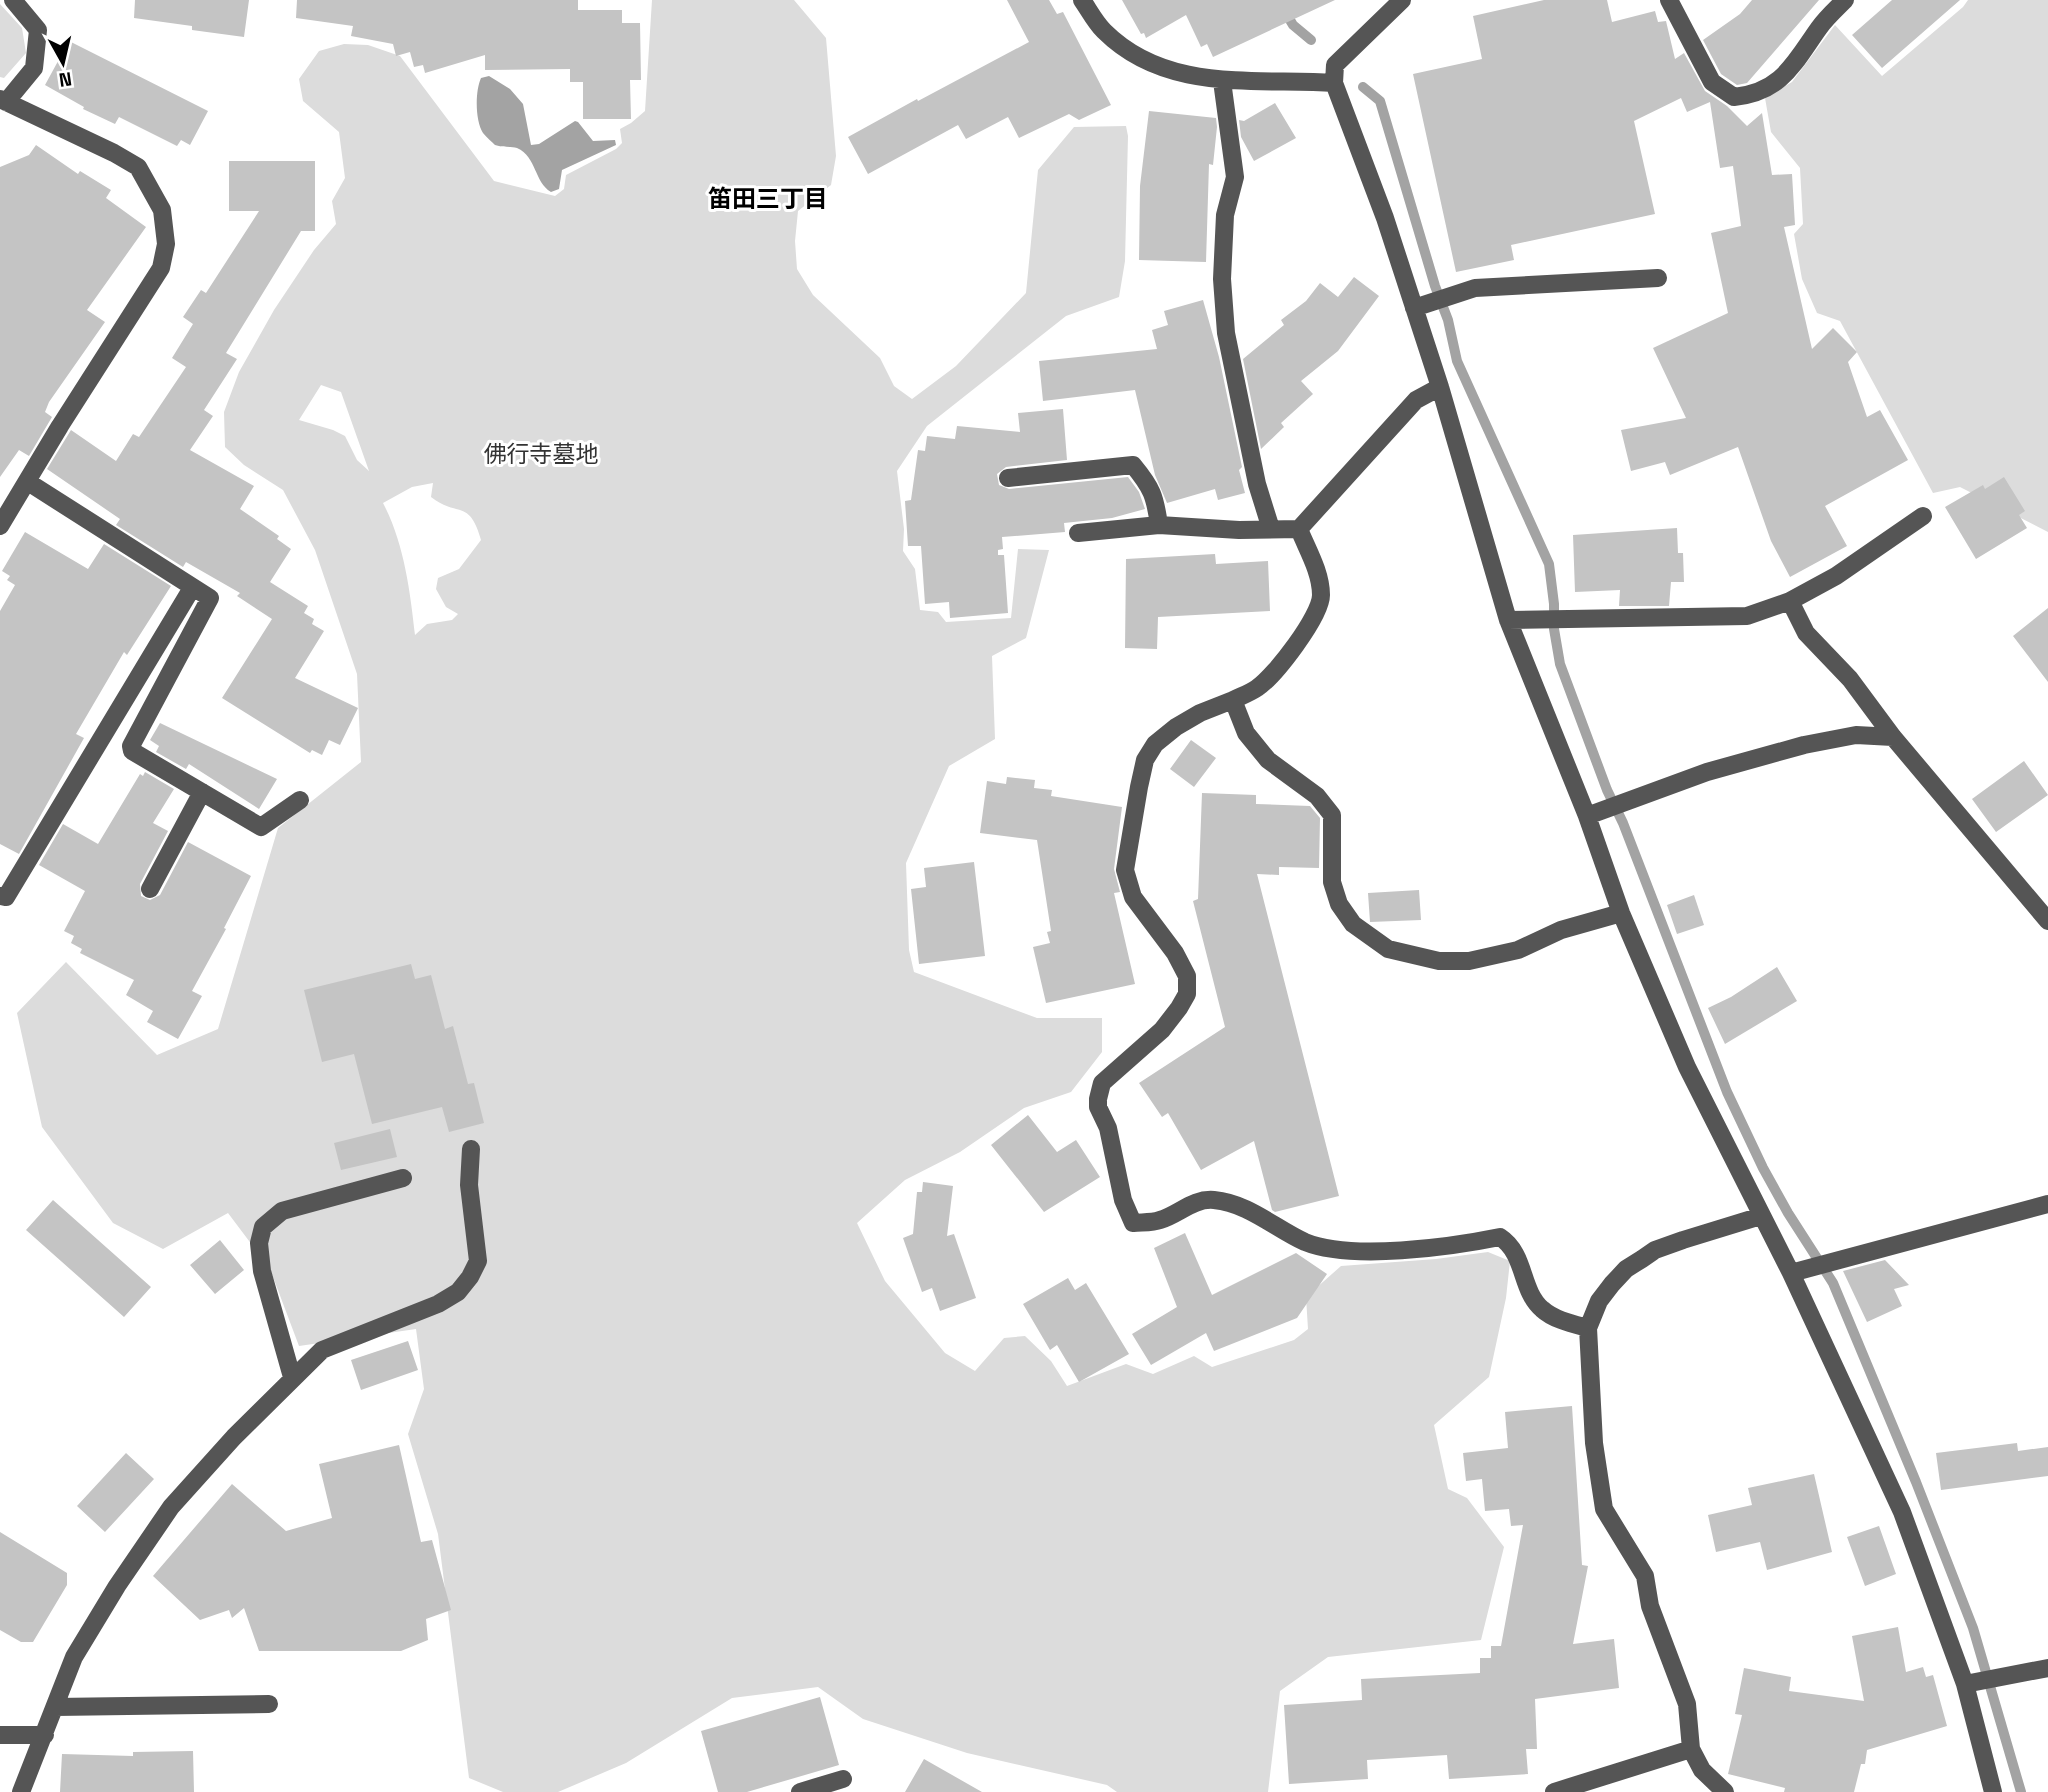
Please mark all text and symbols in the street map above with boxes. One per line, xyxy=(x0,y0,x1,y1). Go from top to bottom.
north arrow xyxy=(28,28,98,98)
text: N xyxy=(57,66,73,93)
district label: 笛田三丁目 xyxy=(708,183,828,214)
park label: 佛行寺墓地 xyxy=(484,439,599,469)

